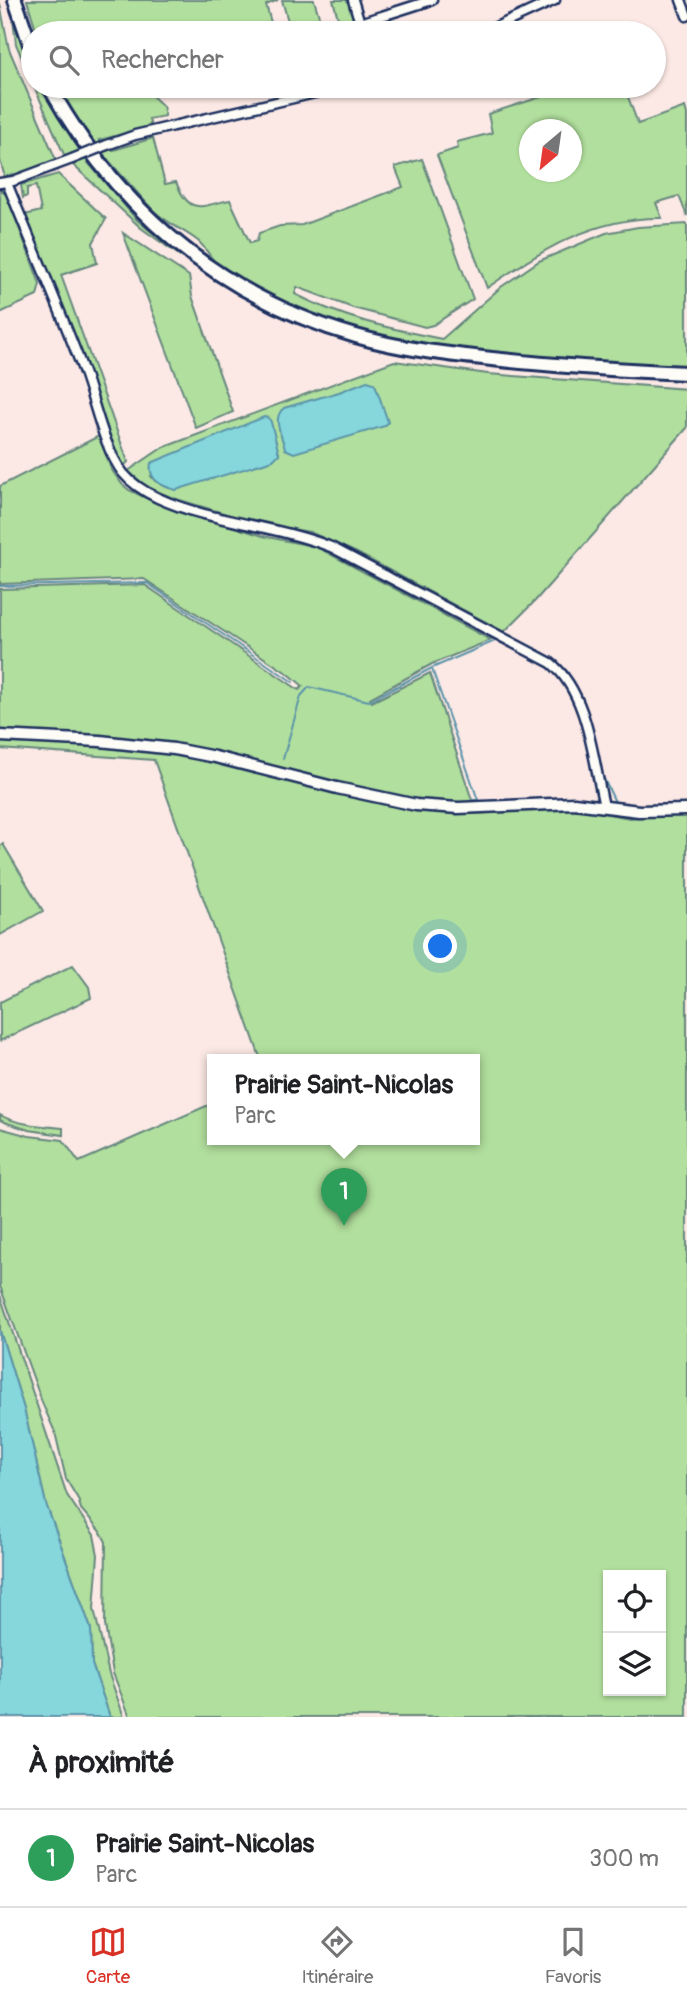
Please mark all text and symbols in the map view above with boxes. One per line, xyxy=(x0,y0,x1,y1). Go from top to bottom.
search box xyxy=(21,21,666,98)
icon: search xyxy=(45,41,83,79)
text: Rechercher xyxy=(101,44,224,76)
north arrow xyxy=(519,119,582,182)
your location xyxy=(423,929,457,963)
popup xyxy=(207,1054,480,1145)
text: Prairie Saint-Nicolas xyxy=(234,1069,453,1101)
text: Parc xyxy=(234,1101,276,1130)
pin: 1 xyxy=(321,1168,367,1226)
map controls xyxy=(603,1570,666,1696)
button: locate xyxy=(603,1570,666,1633)
button: layers xyxy=(603,1633,666,1696)
text: À proximité xyxy=(28,1744,174,1781)
text: Prairie Saint-Nicolas xyxy=(95,1828,314,1860)
text: 1 xyxy=(47,1844,56,1873)
text: 300 m xyxy=(589,1844,659,1873)
text: Parc xyxy=(95,1860,137,1889)
tab: Carte xyxy=(86,1923,130,1989)
tab: Itinéraire xyxy=(301,1923,373,1989)
tab: Favoris xyxy=(545,1923,601,1989)

